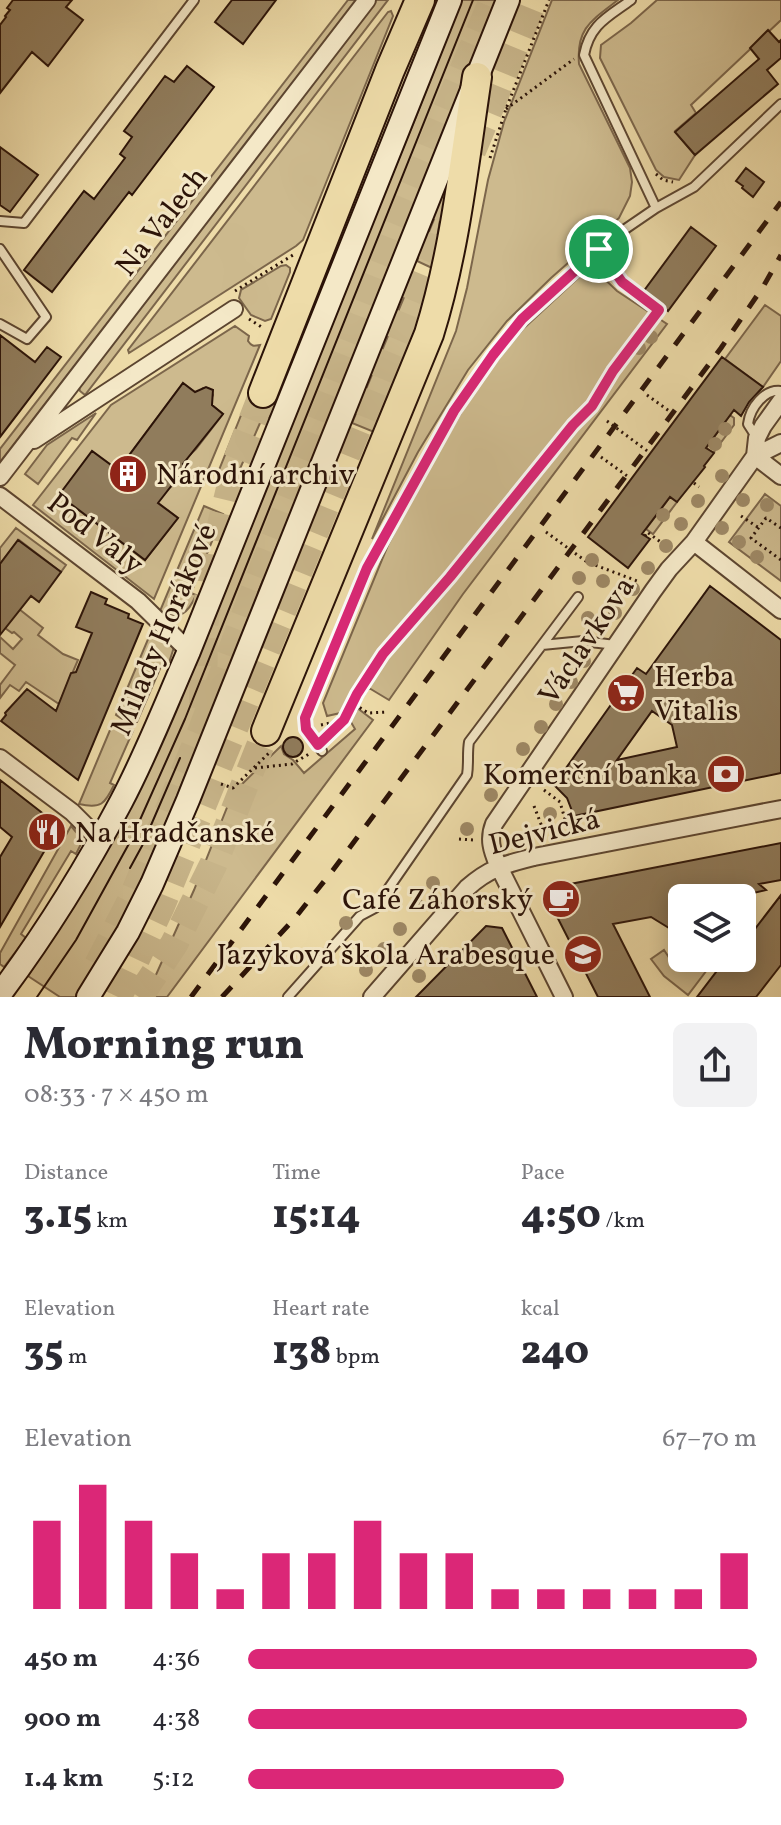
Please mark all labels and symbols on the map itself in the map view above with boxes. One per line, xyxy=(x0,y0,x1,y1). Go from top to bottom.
street label: Na Valech xyxy=(106,159,219,286)
pin xyxy=(565,215,633,283)
building icon: Národní archiv xyxy=(107,453,149,495)
place label: Národní archiv xyxy=(156,455,355,497)
street label: Pod Valy xyxy=(37,483,152,586)
street label: Milady Horákové xyxy=(101,517,228,742)
street label: Václavkova xyxy=(529,569,646,714)
place label: Herba Vitalis xyxy=(654,657,738,733)
supermarket icon: Herba Vitalis xyxy=(605,672,647,714)
bank icon: Komerční banka xyxy=(705,753,747,795)
place label: Komerční banka xyxy=(483,755,698,797)
street label: Dejvická xyxy=(484,799,605,867)
restaurant icon: Na Hradčanské xyxy=(26,811,68,853)
place label: Na Hradčanské xyxy=(75,813,274,855)
cafe icon: Café Záhorský xyxy=(540,878,582,920)
place label: Café Záhorský xyxy=(342,880,533,922)
school or university icon: Jazyková škola Arabesque xyxy=(562,933,604,975)
place label: Jazyková škola Arabesque xyxy=(217,935,555,977)

